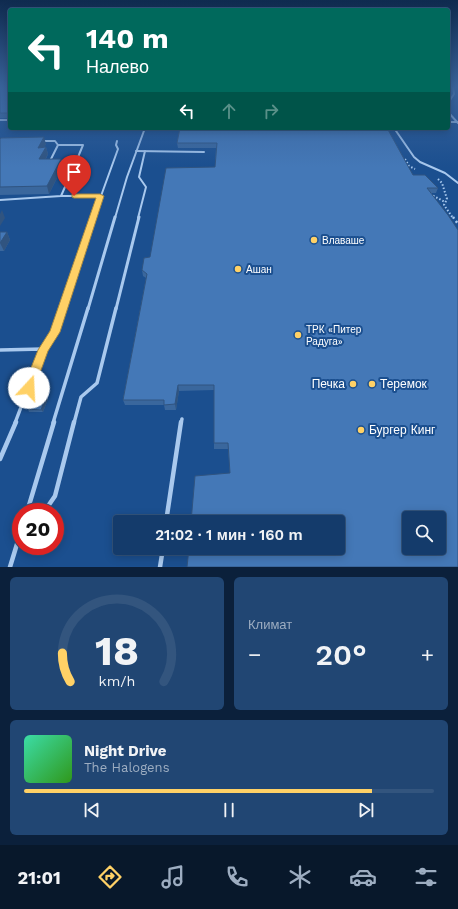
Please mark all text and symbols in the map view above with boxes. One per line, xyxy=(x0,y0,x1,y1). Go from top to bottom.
text: 140 m xyxy=(86,22,169,55)
icon: left xyxy=(20,24,72,76)
text: Налево xyxy=(86,56,149,77)
icon: left xyxy=(176,100,198,122)
icon: ahead xyxy=(218,100,240,122)
icon: right xyxy=(260,100,282,122)
pin xyxy=(57,155,91,196)
icon: arrive xyxy=(63,161,85,183)
marker: Влаваше xyxy=(309,235,319,245)
place label: Влаваше xyxy=(322,235,365,246)
marker: Ашан xyxy=(233,264,243,274)
place label: Ашан xyxy=(246,264,272,275)
place label: ТРК «Питер Радуга» xyxy=(306,324,362,347)
marker: ТРК «Питер Радуга» xyxy=(293,330,303,340)
position arrow xyxy=(8,367,50,409)
place label: Печка xyxy=(312,377,345,391)
place label: Теремок xyxy=(380,377,428,391)
marker: Печка xyxy=(348,379,358,389)
marker: Теремок xyxy=(367,379,377,389)
place label: Бургер Кинг xyxy=(369,423,436,437)
marker: Бургер Кинг xyxy=(356,425,366,435)
speed limit sign: 20 xyxy=(12,503,64,555)
map controls xyxy=(402,511,446,555)
button: search xyxy=(402,511,446,555)
text: 21:02 · 1 мин · 160 m xyxy=(155,526,303,544)
text: Климат xyxy=(248,617,292,632)
text: 18 xyxy=(95,625,139,674)
text: 20° xyxy=(315,637,367,672)
text: − xyxy=(248,642,261,667)
text: + xyxy=(421,642,434,667)
text: km/h xyxy=(99,672,135,688)
text: Night Drive xyxy=(84,742,167,760)
text: The Halogens xyxy=(84,760,170,775)
icon: previous xyxy=(81,799,103,821)
icon: pause xyxy=(218,799,240,821)
icon: next xyxy=(355,799,377,821)
icon: directions xyxy=(96,863,124,891)
icon: music xyxy=(159,863,187,891)
icon: phone xyxy=(223,863,251,891)
icon: climate xyxy=(286,863,314,891)
icon: car xyxy=(349,863,377,891)
icon: filters xyxy=(412,863,440,891)
text: 21:01 xyxy=(18,867,61,888)

